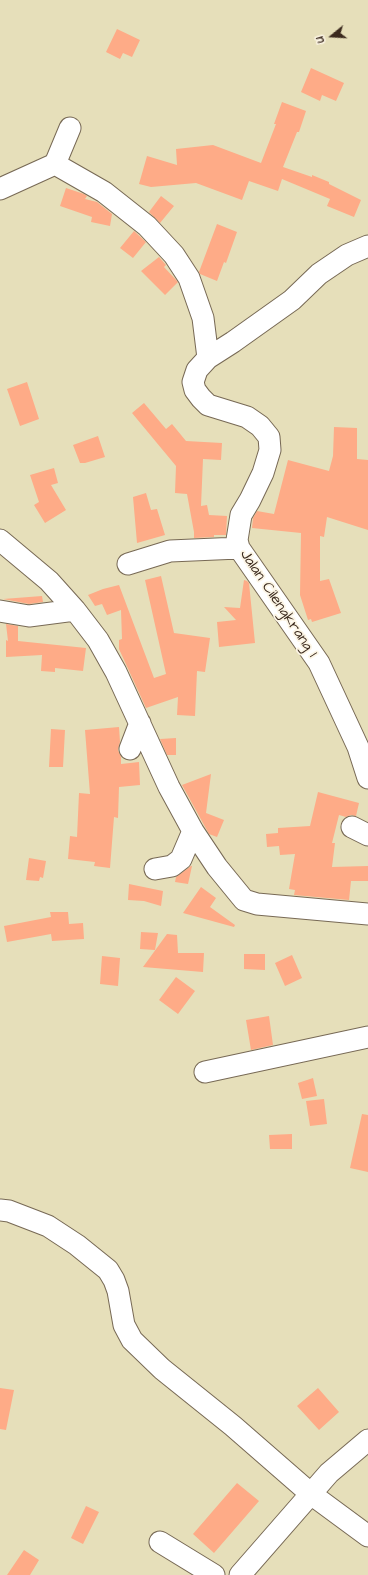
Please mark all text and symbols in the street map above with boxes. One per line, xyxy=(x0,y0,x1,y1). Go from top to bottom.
north arrow xyxy=(312,16,352,56)
text: U xyxy=(312,35,328,45)
street label: Jalan Cilengkrang 1 xyxy=(235,547,321,661)

